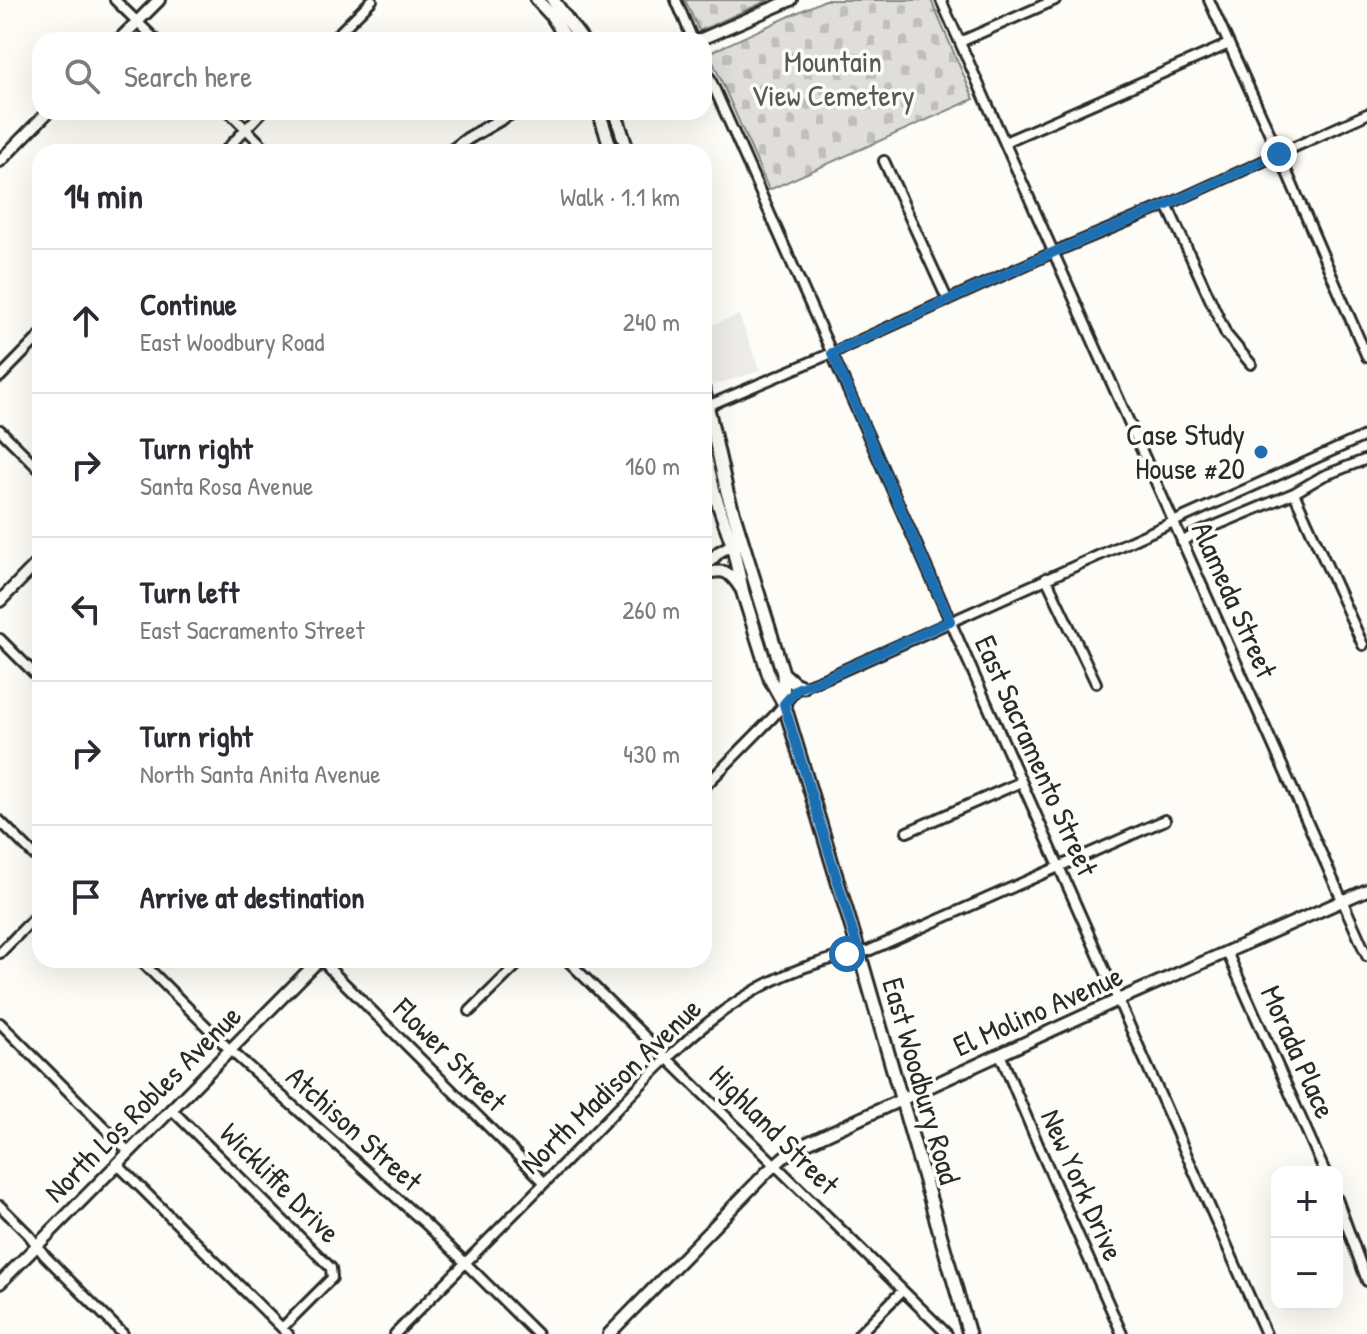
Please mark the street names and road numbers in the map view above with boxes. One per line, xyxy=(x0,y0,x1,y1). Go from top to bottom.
street label: Alameda Street xyxy=(1183,515,1287,685)
street label: East Sacramento Street xyxy=(966,629,1108,883)
street label: El Molino Avenue xyxy=(947,955,1129,1065)
street label: East Woodbury Road xyxy=(873,973,971,1189)
street label: Morada Place xyxy=(1252,979,1346,1124)
street label: Flower Street xyxy=(384,988,517,1120)
street label: North Madison Avenue xyxy=(511,988,710,1182)
street label: North Los Robles Avenue xyxy=(35,996,250,1211)
street label: Highland Street xyxy=(701,1056,849,1203)
street label: Atchison Street xyxy=(278,1057,432,1200)
street label: New York Drive xyxy=(1032,1103,1134,1267)
street label: Wickliffe Drive xyxy=(212,1113,350,1251)

